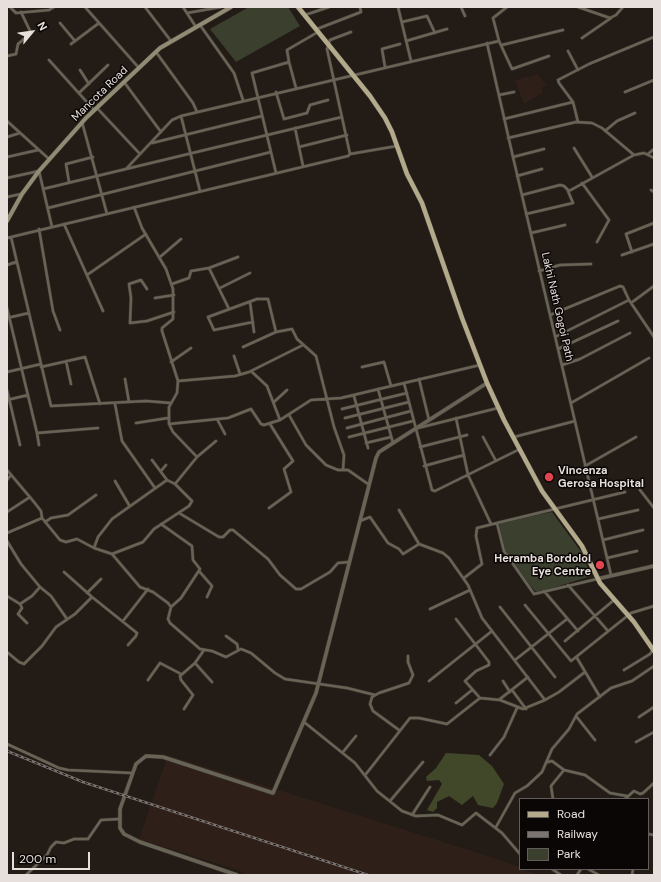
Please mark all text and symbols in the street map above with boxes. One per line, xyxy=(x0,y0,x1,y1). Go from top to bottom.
north arrow xyxy=(12,12,52,52)
text: N xyxy=(34,19,51,33)
street label: Mancota Road xyxy=(69,64,131,124)
street label: Lakhi Nath Gogoi Path xyxy=(538,251,576,363)
place label: Vincenza Gerosa Hospital xyxy=(558,464,644,490)
marker: Vincenza Gerosa Hospital xyxy=(543,471,555,483)
place label: Heramba Bordoloi Eye Centre xyxy=(494,552,591,578)
marker: Heramba Bordoloi Eye Centre xyxy=(594,559,606,571)
legend xyxy=(519,798,649,870)
text: Road xyxy=(557,806,585,822)
text: Railway xyxy=(557,826,598,842)
scale bar xyxy=(14,844,92,870)
text: Park xyxy=(557,846,581,862)
text: 200 m xyxy=(19,851,56,867)

